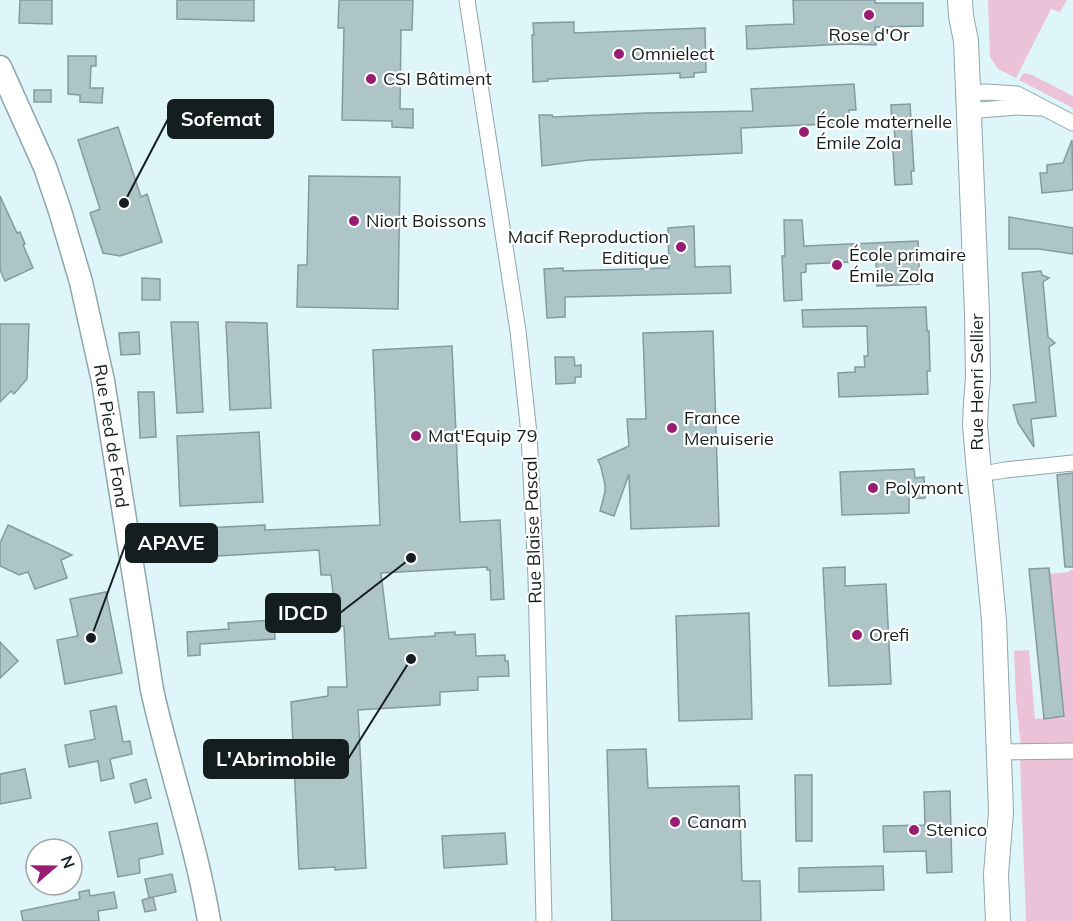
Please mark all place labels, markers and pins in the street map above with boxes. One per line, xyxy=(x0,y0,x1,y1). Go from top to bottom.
marker: Rose d'Or xyxy=(862,8,876,22)
place label: Rose d'Or xyxy=(828,23,910,46)
place label: Omnielect xyxy=(631,42,715,65)
marker: Omnielect xyxy=(612,47,626,61)
place label: CSI Bâtiment xyxy=(383,67,492,90)
marker: CSI Bâtiment xyxy=(364,72,378,86)
callout: Sofemat xyxy=(168,100,273,138)
place label: École maternelle Émile Zola xyxy=(816,110,952,154)
marker: École maternelle Émile Zola xyxy=(797,125,811,139)
place label: Niort Boissons xyxy=(366,209,486,232)
marker: Niort Boissons xyxy=(347,214,361,228)
place label: Macif Reproduction Editique xyxy=(508,225,669,269)
marker: Macif Reproduction Editique xyxy=(674,240,688,254)
place label: École primaire Émile Zola xyxy=(849,243,966,287)
marker: École primaire Émile Zola xyxy=(830,258,844,272)
place label: France Menuiserie xyxy=(684,406,774,450)
marker: France Menuiserie xyxy=(665,421,679,435)
place label: Mat'Equip 79 xyxy=(428,424,538,447)
marker: Mat'Equip 79 xyxy=(409,429,423,443)
place label: Polymont xyxy=(885,476,963,499)
marker: Polymont xyxy=(866,481,880,495)
callout: APAVE xyxy=(126,524,217,562)
callout: IDCD xyxy=(266,594,340,632)
place label: Orefi xyxy=(869,623,909,646)
marker: Orefi xyxy=(850,628,864,642)
callout: L'Abrimobile xyxy=(204,740,348,778)
place label: Canam xyxy=(687,810,747,833)
marker: Canam xyxy=(668,815,682,829)
place label: Stenico xyxy=(926,818,987,841)
marker: Stenico xyxy=(907,823,921,837)

